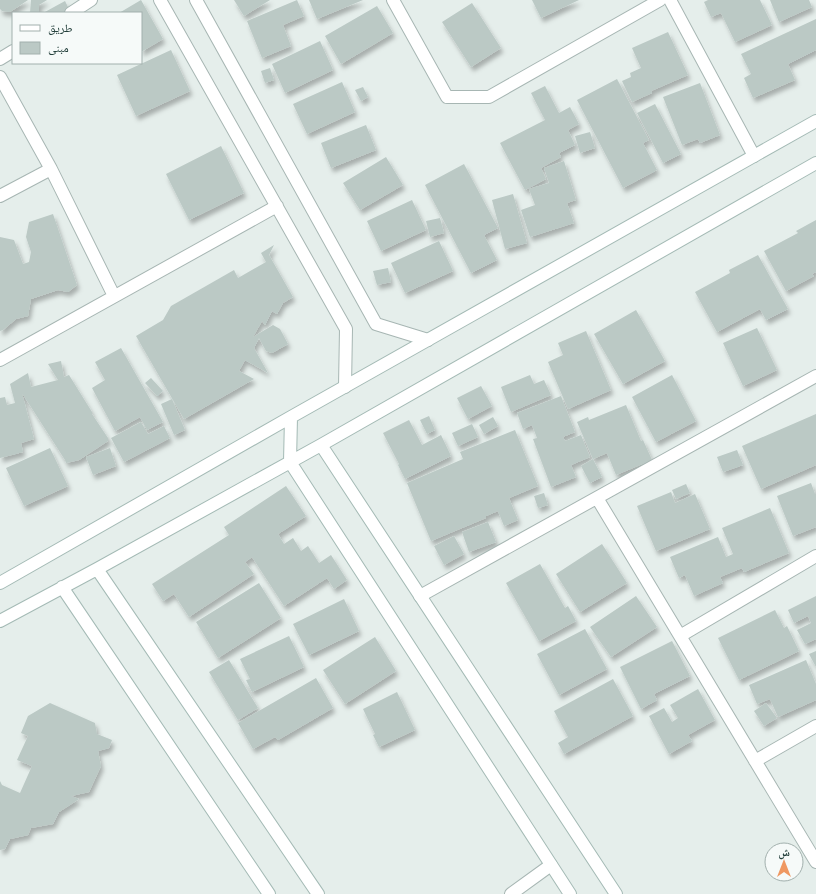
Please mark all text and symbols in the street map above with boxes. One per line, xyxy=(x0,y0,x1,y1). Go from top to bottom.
legend xyxy=(12,12,142,64)
text: طريق xyxy=(48,20,73,35)
text: مبنى xyxy=(48,40,69,55)
north arrow xyxy=(764,842,804,882)
text: ش xyxy=(778,845,790,860)

